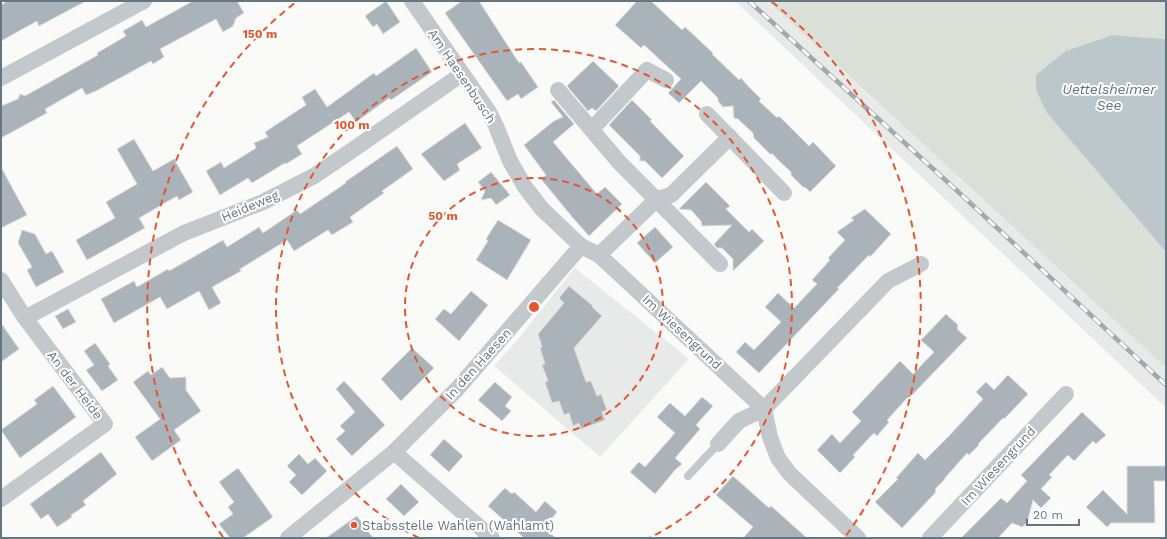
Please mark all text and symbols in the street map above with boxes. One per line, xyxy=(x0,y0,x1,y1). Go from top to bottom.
street label: Am Haesenbusch xyxy=(425,26,499,126)
text: 150 m xyxy=(243,27,277,41)
water label: Uettelsheimer See xyxy=(1062,81,1156,113)
text: 100 m xyxy=(334,118,370,132)
street label: Heideweg xyxy=(219,187,281,225)
text: 50 m xyxy=(428,209,458,223)
street label: Im Wiesengrund xyxy=(639,292,725,372)
centre of rings xyxy=(527,300,541,314)
street label: In den Haesen xyxy=(442,325,514,403)
street label: An der Heide xyxy=(44,348,106,422)
street label: Im Wiesengrund xyxy=(958,423,1038,509)
scale bar xyxy=(1027,501,1079,527)
text: 20 m xyxy=(1033,508,1063,522)
place label: Stabsstelle Wahlen (Wahlamt) xyxy=(362,518,554,533)
marker: Stabsstelle Wahlen (Wahlamt) xyxy=(349,520,359,530)

